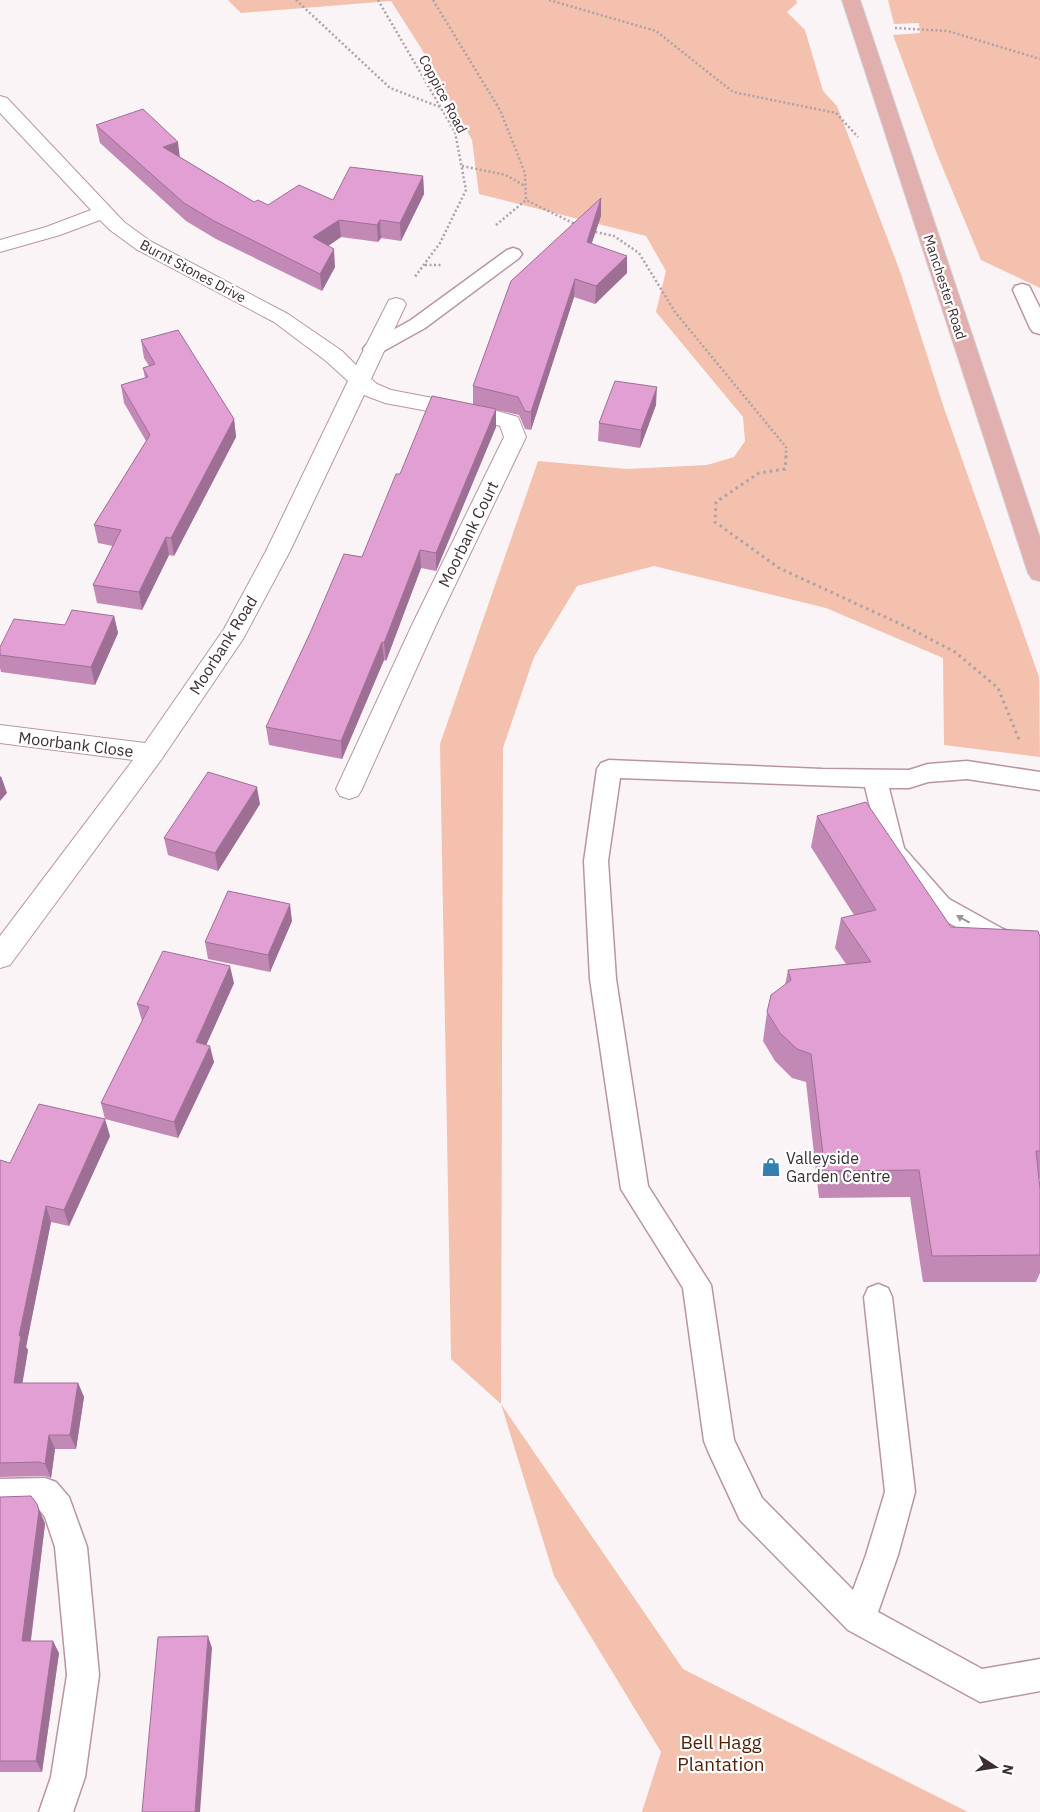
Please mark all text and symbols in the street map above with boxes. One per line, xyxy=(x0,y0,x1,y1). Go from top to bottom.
street label: Coppice Road xyxy=(415,52,471,136)
street label: Manchester Road xyxy=(920,232,970,342)
street label: Burnt Stones Drive xyxy=(137,235,249,307)
street label: Moorbank Court xyxy=(434,478,502,590)
street label: Moorbank Road xyxy=(185,592,261,698)
street label: Moorbank Close xyxy=(17,727,135,761)
one-way arrow xyxy=(956,915,971,923)
place label: Valleyside Garden Centre xyxy=(786,1148,891,1186)
shop icon: Valleyside Garden Centre xyxy=(760,1156,782,1178)
park label: Bell Hagg Plantation xyxy=(677,1730,765,1776)
north arrow xyxy=(970,1742,1020,1792)
text: N xyxy=(998,1763,1018,1777)

